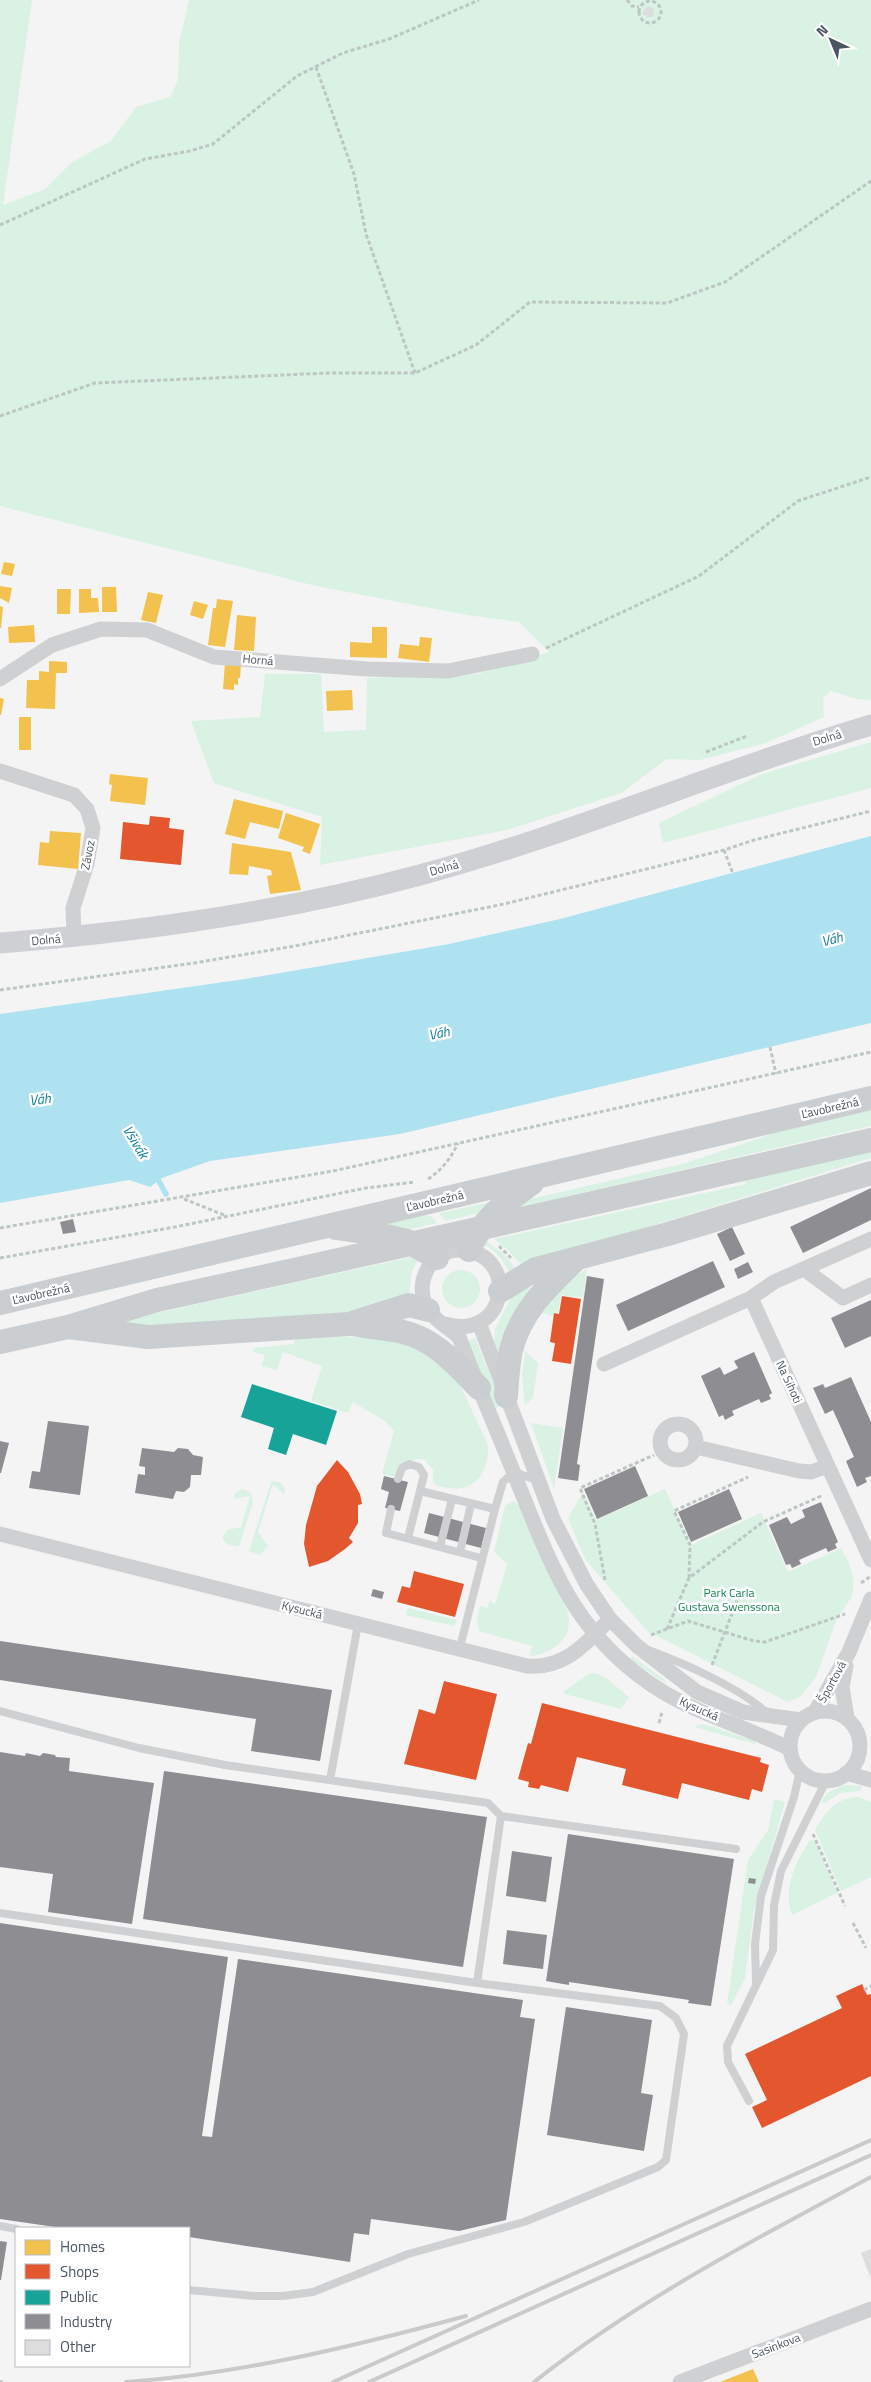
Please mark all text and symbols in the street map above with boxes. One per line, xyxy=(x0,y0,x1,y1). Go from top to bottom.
north arrow xyxy=(806,15,856,65)
text: N xyxy=(811,19,832,41)
street label: Horná xyxy=(242,649,274,670)
street label: Dolná xyxy=(810,724,844,751)
street label: Závoz xyxy=(75,838,100,871)
street label: Dolná xyxy=(427,854,461,881)
water label: Váh xyxy=(819,925,846,951)
street label: Dolná xyxy=(31,929,61,950)
water label: Váh xyxy=(426,1020,452,1045)
water label: Váh xyxy=(28,1087,53,1110)
street label: Ľavobrežná xyxy=(799,1092,860,1123)
water label: Všivák xyxy=(118,1121,156,1164)
street label: Ľavobrežná xyxy=(404,1185,465,1216)
street label: Ľavobrežná xyxy=(10,1278,71,1309)
street label: Na Sihoti xyxy=(771,1357,808,1406)
park label: Park Carla Gustava Swenssona xyxy=(678,1583,780,1616)
street label: Kysucká xyxy=(280,1595,324,1624)
street label: Športová xyxy=(812,1657,851,1706)
street label: Kysucká xyxy=(677,1691,722,1726)
legend xyxy=(15,2227,190,2367)
text: Homes xyxy=(60,2235,105,2258)
text: Shops xyxy=(60,2260,99,2283)
text: Public xyxy=(60,2285,98,2308)
text: Industry xyxy=(60,2310,112,2333)
street label: Sasinkova xyxy=(749,2328,803,2363)
text: Other xyxy=(60,2335,96,2358)

